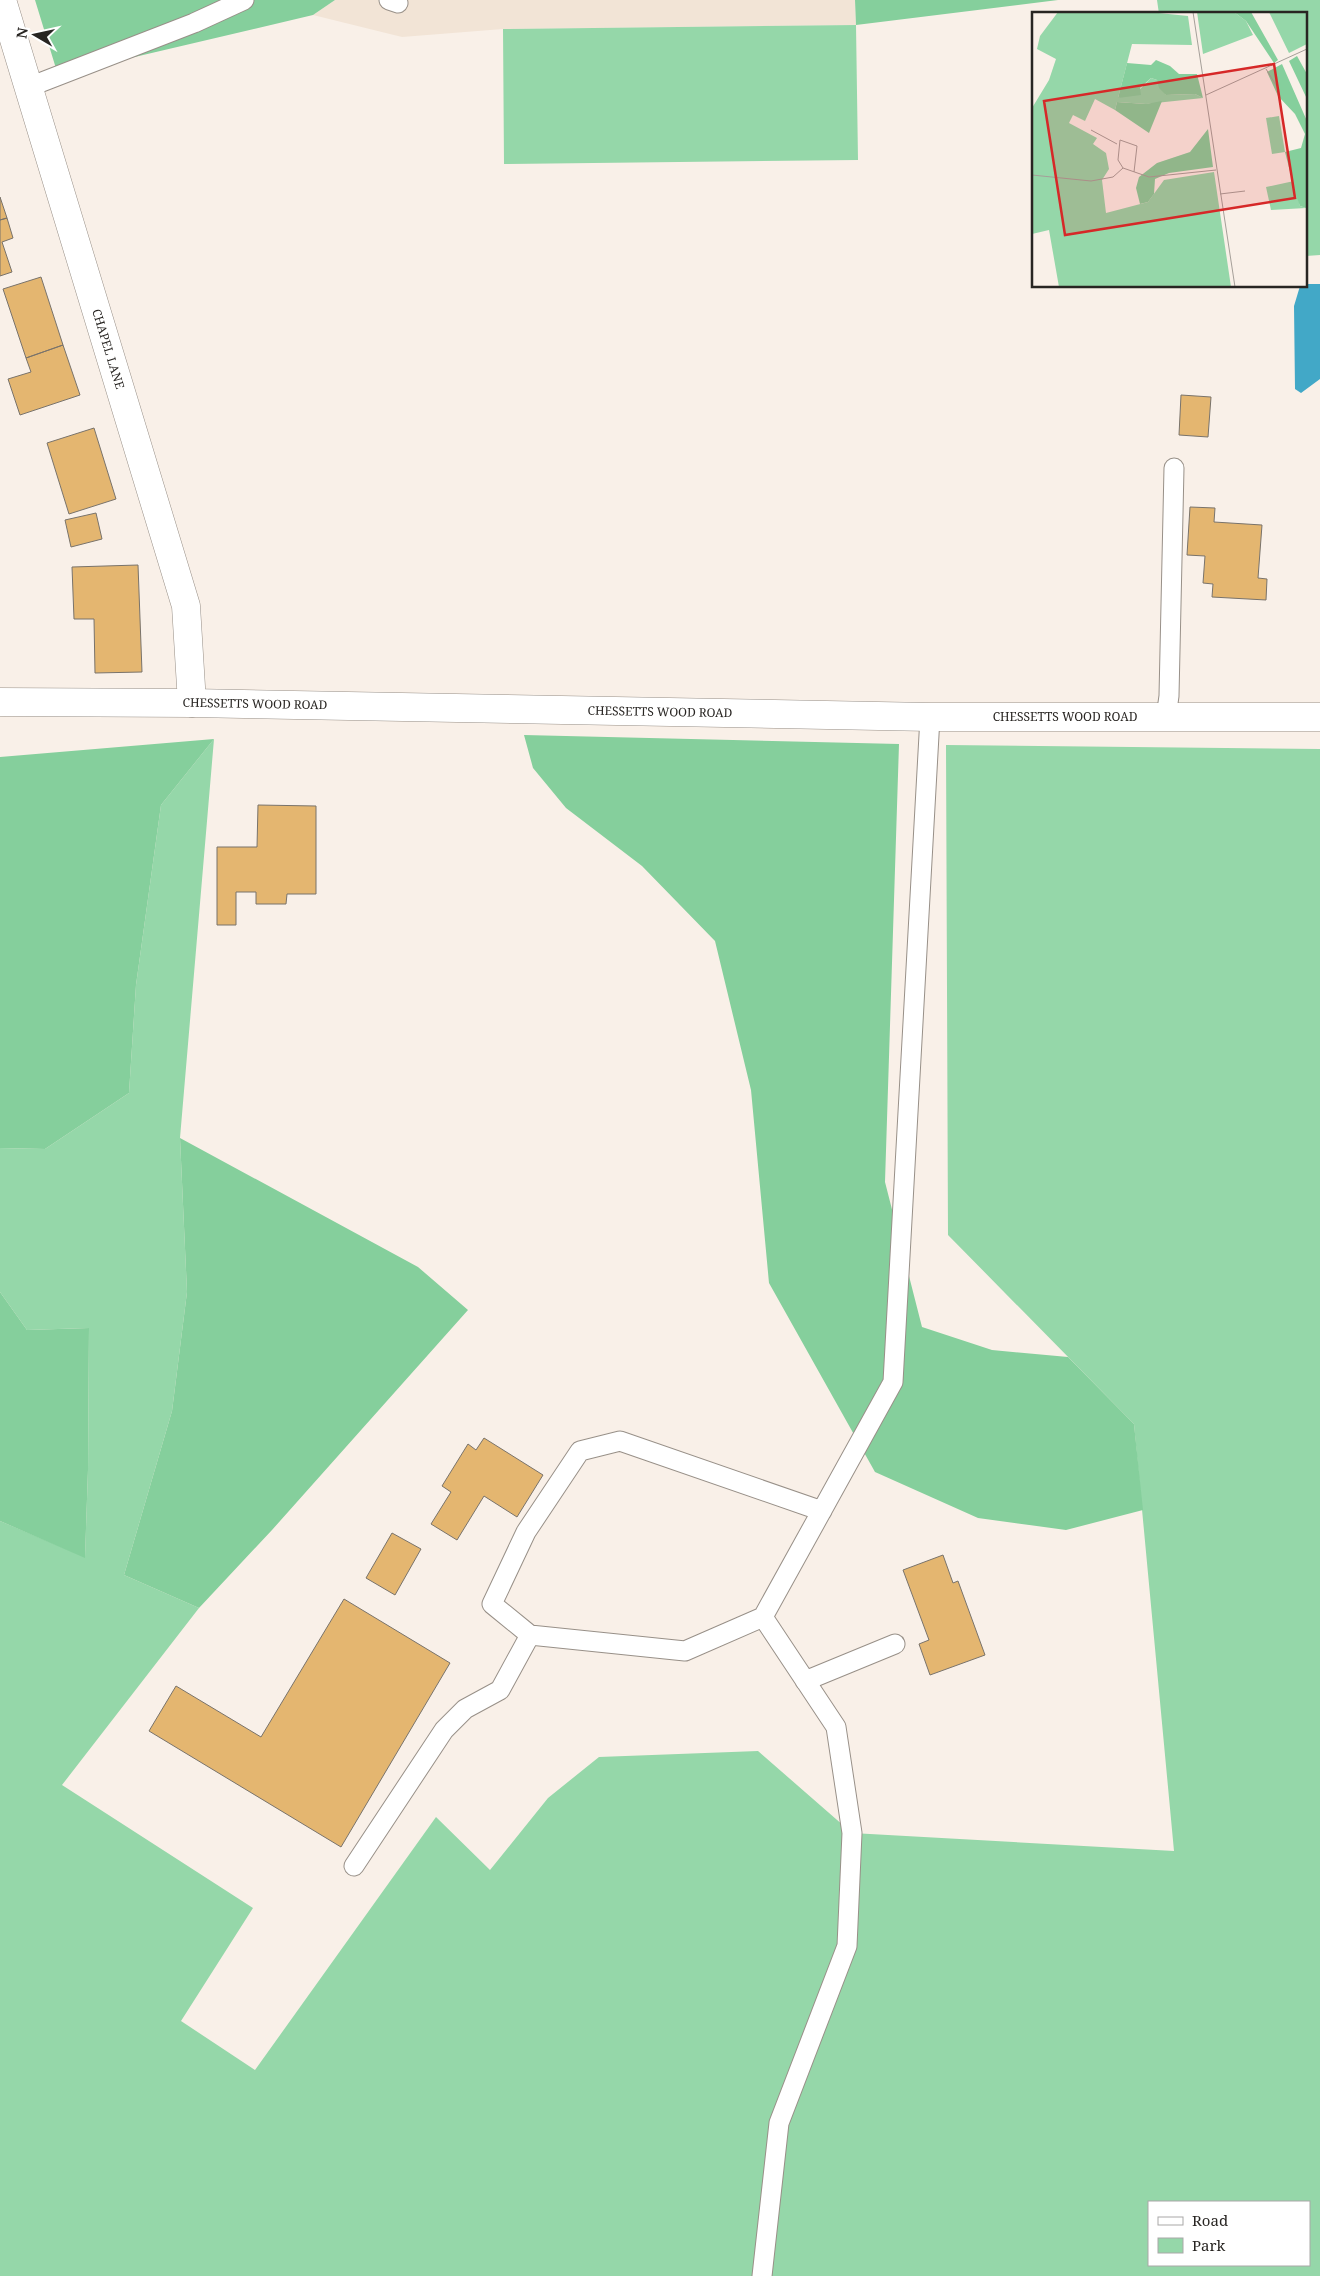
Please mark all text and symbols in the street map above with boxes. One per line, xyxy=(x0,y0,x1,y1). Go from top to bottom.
north arrow xyxy=(10,10,60,60)
inset map xyxy=(1032,12,1308,288)
text: N xyxy=(11,26,32,40)
street label: CHAPEL LANE xyxy=(88,307,129,391)
street label: CHESSETTS WOOD ROAD xyxy=(183,694,328,713)
street label: CHESSETTS WOOD ROAD xyxy=(588,702,733,721)
street label: CHESSETTS WOOD ROAD xyxy=(993,708,1138,725)
legend xyxy=(1148,2201,1310,2266)
text: Road xyxy=(1192,2210,1228,2230)
text: Park xyxy=(1192,2235,1226,2255)

